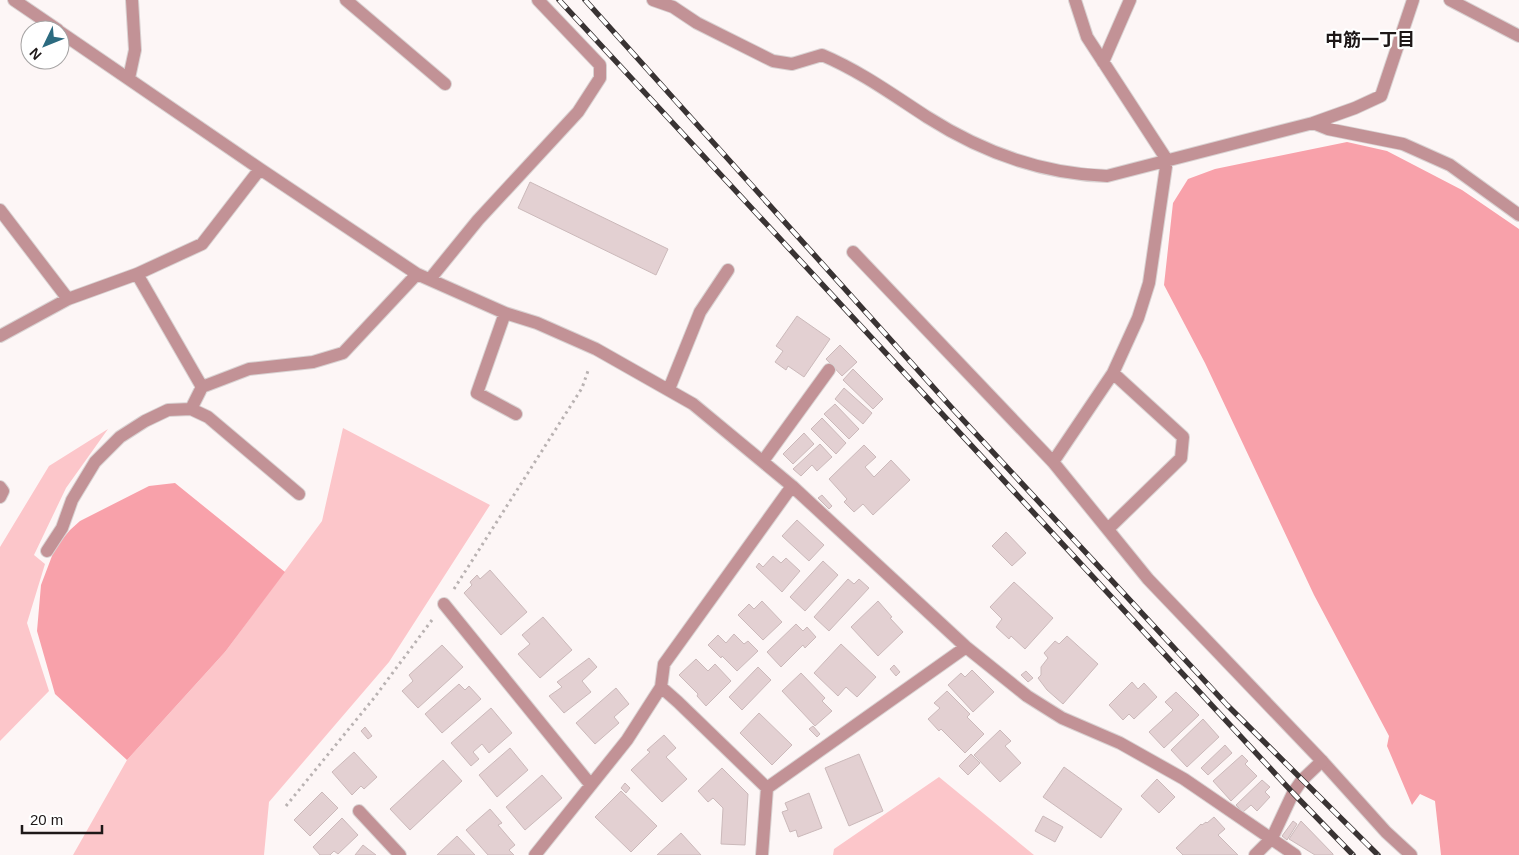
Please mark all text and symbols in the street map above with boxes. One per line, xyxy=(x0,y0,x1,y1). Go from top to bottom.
north arrow xyxy=(20,20,70,70)
district label: 中筋一丁目 xyxy=(1325,30,1415,50)
text: N xyxy=(26,45,45,63)
scale bar xyxy=(22,802,102,834)
text: 20 m xyxy=(30,811,63,828)

